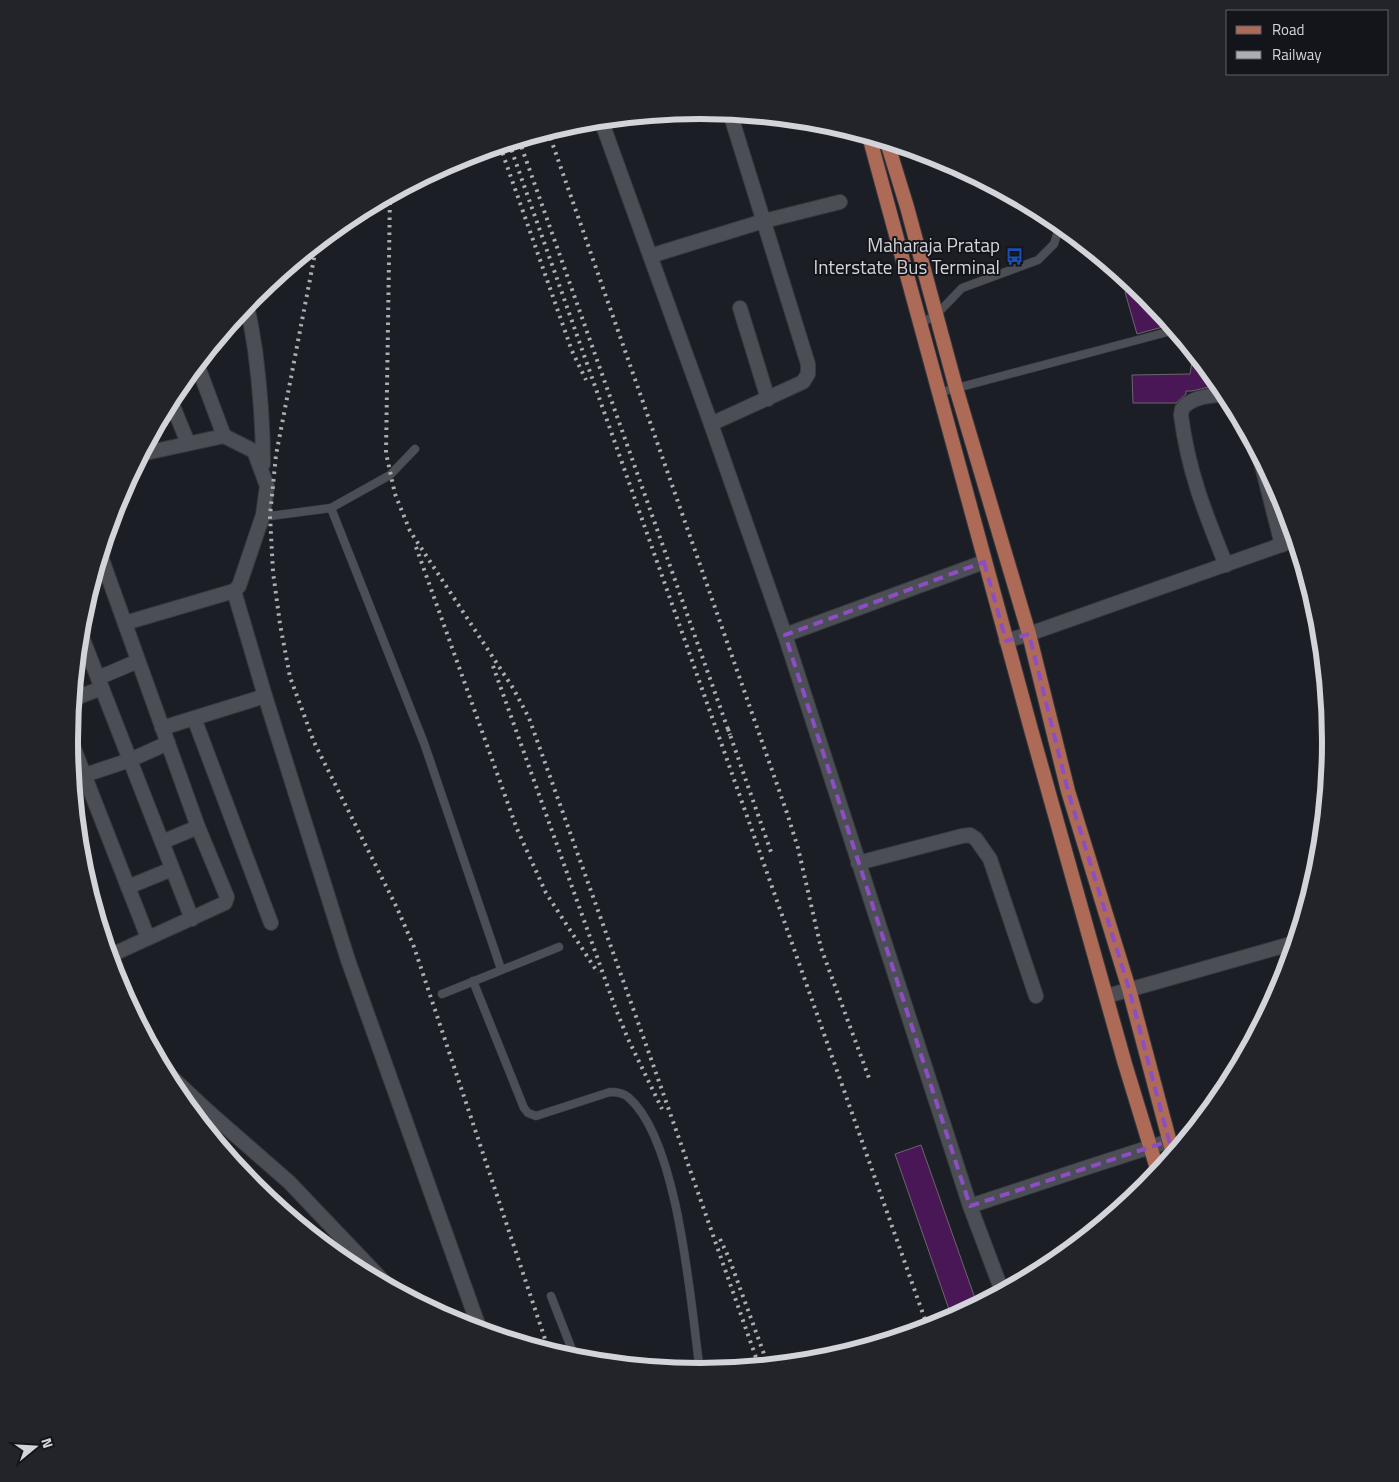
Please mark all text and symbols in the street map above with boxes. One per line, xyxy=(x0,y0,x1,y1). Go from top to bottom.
legend xyxy=(1226,10,1389,75)
text: Road xyxy=(1272,18,1304,41)
text: Railway xyxy=(1272,43,1322,66)
place label: Maharaja Pratap Interstate Bus Terminal xyxy=(813,230,1000,281)
bus stop icon: Maharaja Pratap Interstate Bus Terminal xyxy=(1004,246,1024,266)
north arrow xyxy=(10,1422,60,1472)
text: N xyxy=(36,1435,59,1451)

